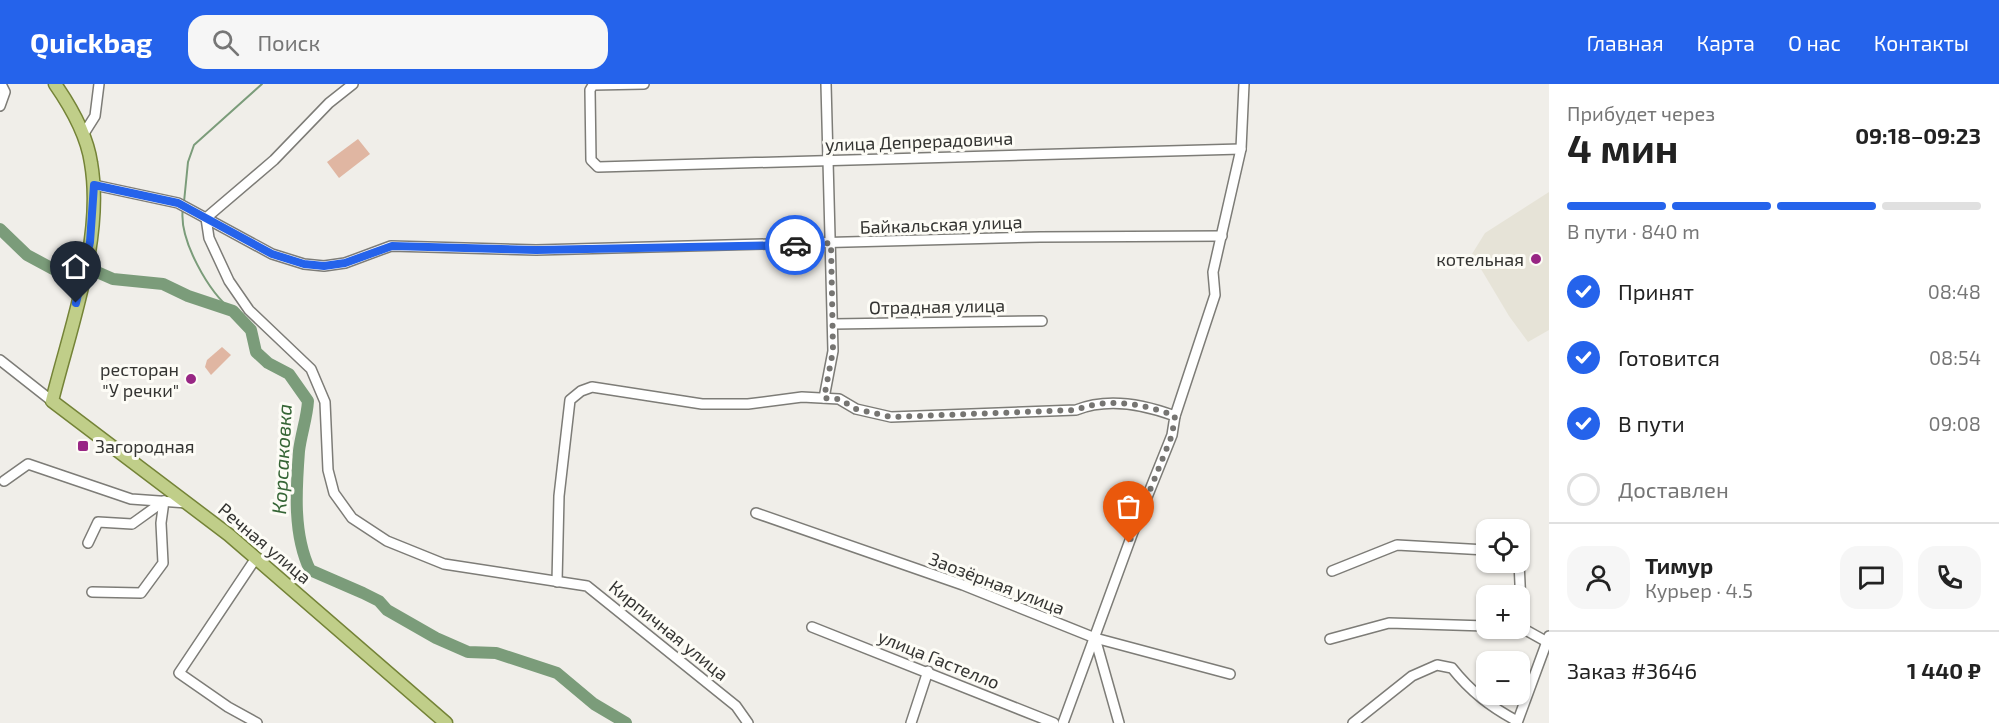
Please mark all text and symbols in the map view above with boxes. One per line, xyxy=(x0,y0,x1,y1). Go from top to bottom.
search box xyxy=(188,15,608,69)
text: Quickbag xyxy=(30,25,152,59)
icon: search xyxy=(209,26,242,59)
text: Поиск xyxy=(257,29,320,55)
text: Главная xyxy=(1587,30,1664,55)
text: Карта xyxy=(1697,30,1755,55)
text: О нас xyxy=(1788,30,1841,55)
text: Контакты xyxy=(1874,30,1969,55)
text: Прибудет через xyxy=(1567,101,1715,125)
text: 09:18–09:23 xyxy=(1855,122,1981,148)
text: 4 мин xyxy=(1567,124,1678,171)
street label: улица Депрерадовича xyxy=(825,127,1013,155)
street label: Байкальская улица xyxy=(859,210,1023,238)
courier xyxy=(765,215,825,275)
text: В пути · 840 m xyxy=(1567,219,1700,243)
icon: car xyxy=(779,229,812,262)
pin xyxy=(50,241,101,303)
place label: котельная xyxy=(1436,248,1524,270)
icon: home xyxy=(59,250,92,283)
marker: котельная xyxy=(1529,252,1543,266)
icon: check xyxy=(1567,275,1600,308)
text: Принят xyxy=(1618,278,1694,304)
text: 08:48 xyxy=(1928,279,1981,303)
street label: Отрадная улица xyxy=(869,294,1005,318)
icon: check xyxy=(1567,341,1600,374)
text: Готовится xyxy=(1618,344,1720,370)
text: 08:54 xyxy=(1929,345,1981,369)
place label: ресторан "У речки" xyxy=(100,358,179,401)
marker: ресторан "У речки" xyxy=(184,372,198,386)
water label: Корсаковка xyxy=(266,403,296,515)
icon: check xyxy=(1567,407,1600,440)
text: В пути xyxy=(1618,410,1685,436)
text: 09:08 xyxy=(1929,411,1981,435)
place label: Загородная xyxy=(95,435,195,457)
marker: Загородная xyxy=(76,439,90,453)
text: Доставлен xyxy=(1618,476,1729,502)
pin xyxy=(1103,481,1154,543)
icon: bag xyxy=(1112,490,1145,523)
street label: Речная улица xyxy=(214,498,316,588)
map controls xyxy=(1476,519,1530,705)
button: locate xyxy=(1476,519,1530,573)
button: person xyxy=(1567,546,1630,609)
button: chat xyxy=(1840,546,1903,609)
button: phone xyxy=(1918,546,1981,609)
street label: Заозёрная улица xyxy=(926,547,1068,619)
text: Тимур xyxy=(1645,552,1713,578)
street label: Кирпичная улица xyxy=(605,575,733,685)
text: Курьер · 4.5 xyxy=(1645,578,1753,602)
button: + xyxy=(1476,585,1530,639)
street label: улица Гастелло xyxy=(875,625,1003,693)
button: − xyxy=(1476,651,1530,705)
text: Заказ #3646 xyxy=(1567,657,1697,683)
text: 1 440 ₽ xyxy=(1907,657,1981,683)

